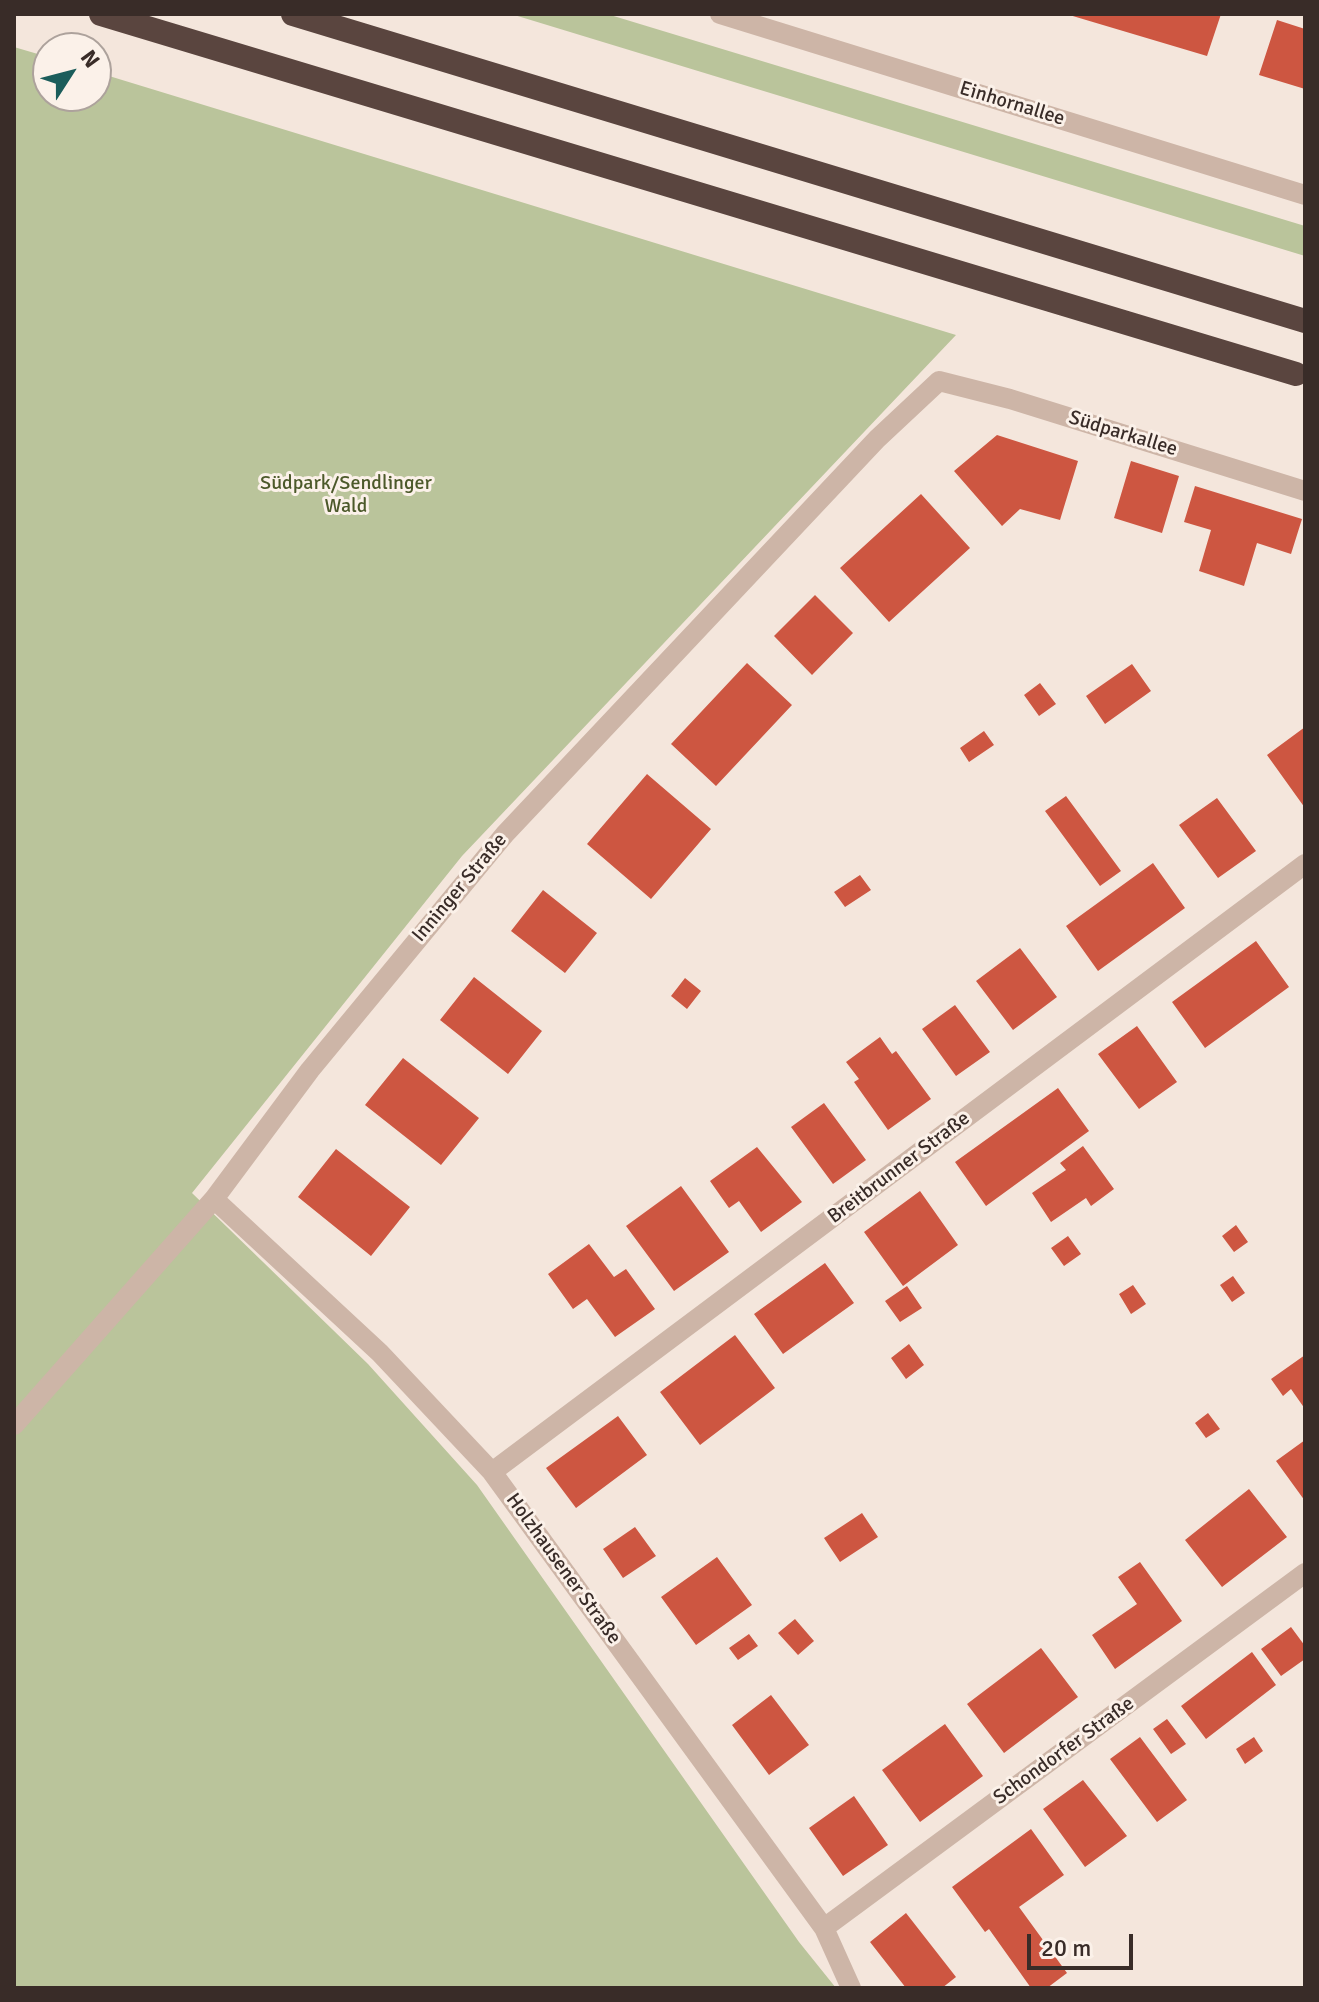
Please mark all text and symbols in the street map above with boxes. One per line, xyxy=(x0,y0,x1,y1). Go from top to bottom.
north arrow xyxy=(32,32,112,112)
text: N xyxy=(75,45,106,73)
street label: Einhornallee xyxy=(957,77,1067,131)
street label: Südparkallee xyxy=(1066,406,1180,462)
park label: Südpark/Sendlinger Wald xyxy=(260,472,432,519)
street label: Inninger Straße xyxy=(408,829,512,947)
street label: Breitbrunner Straße xyxy=(823,1107,975,1229)
street label: Holzhausener Straße xyxy=(500,1489,626,1649)
street label: Schondorfer Straße xyxy=(989,1692,1139,1810)
scale bar xyxy=(1031,1918,1137,1968)
text: 20 m xyxy=(1041,1933,1091,1963)

